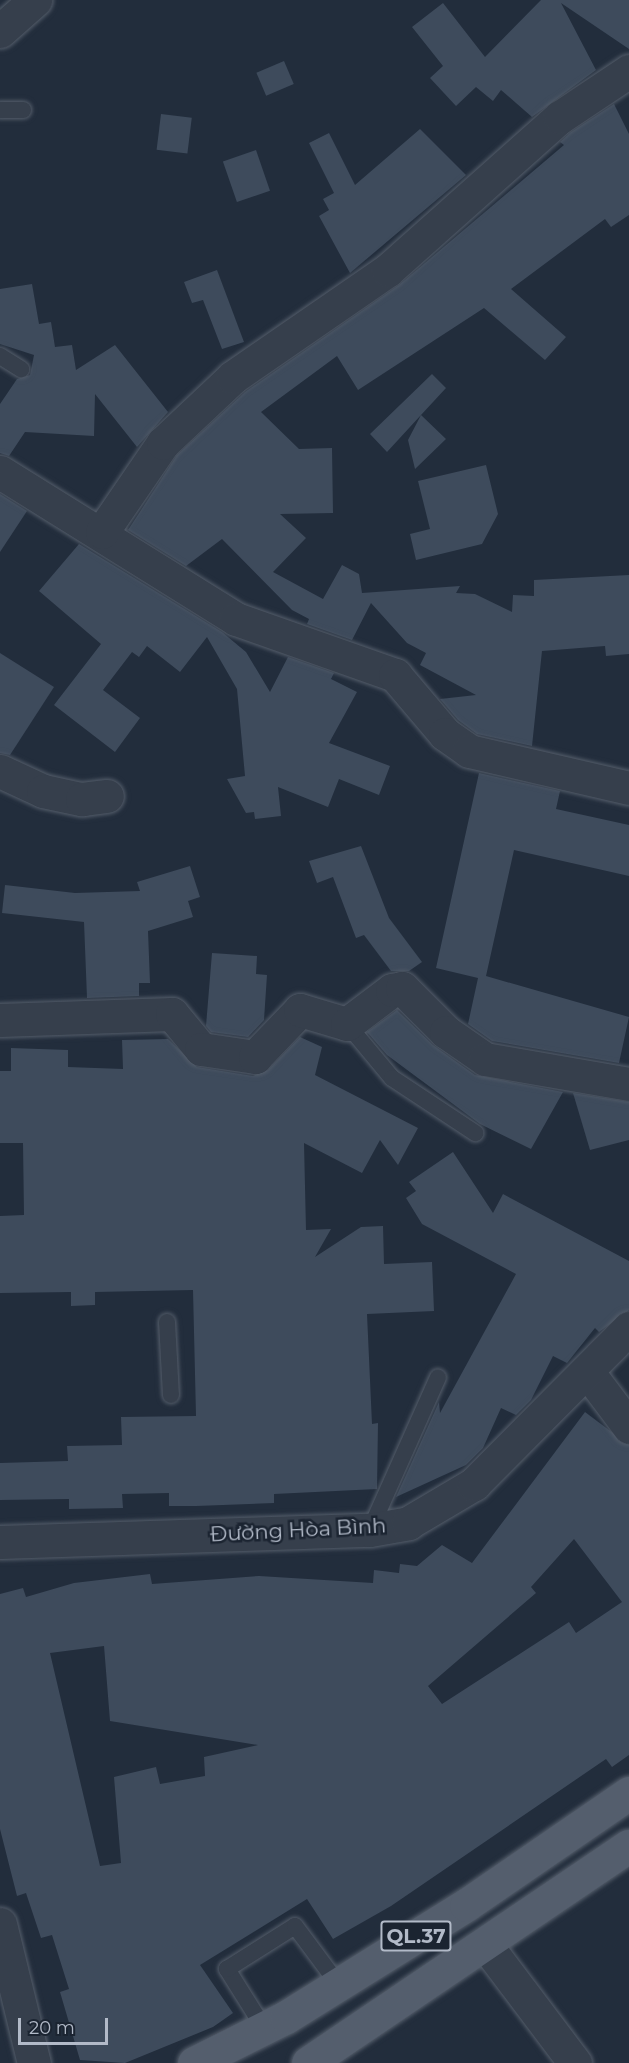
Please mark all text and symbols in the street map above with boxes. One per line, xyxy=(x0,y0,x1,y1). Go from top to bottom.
street label: Đường Hòa Bình xyxy=(209,1513,387,1547)
road number: QL.37 xyxy=(380,1919,452,1953)
scale bar xyxy=(21,2006,111,2044)
text: 20 m xyxy=(29,2017,75,2039)

